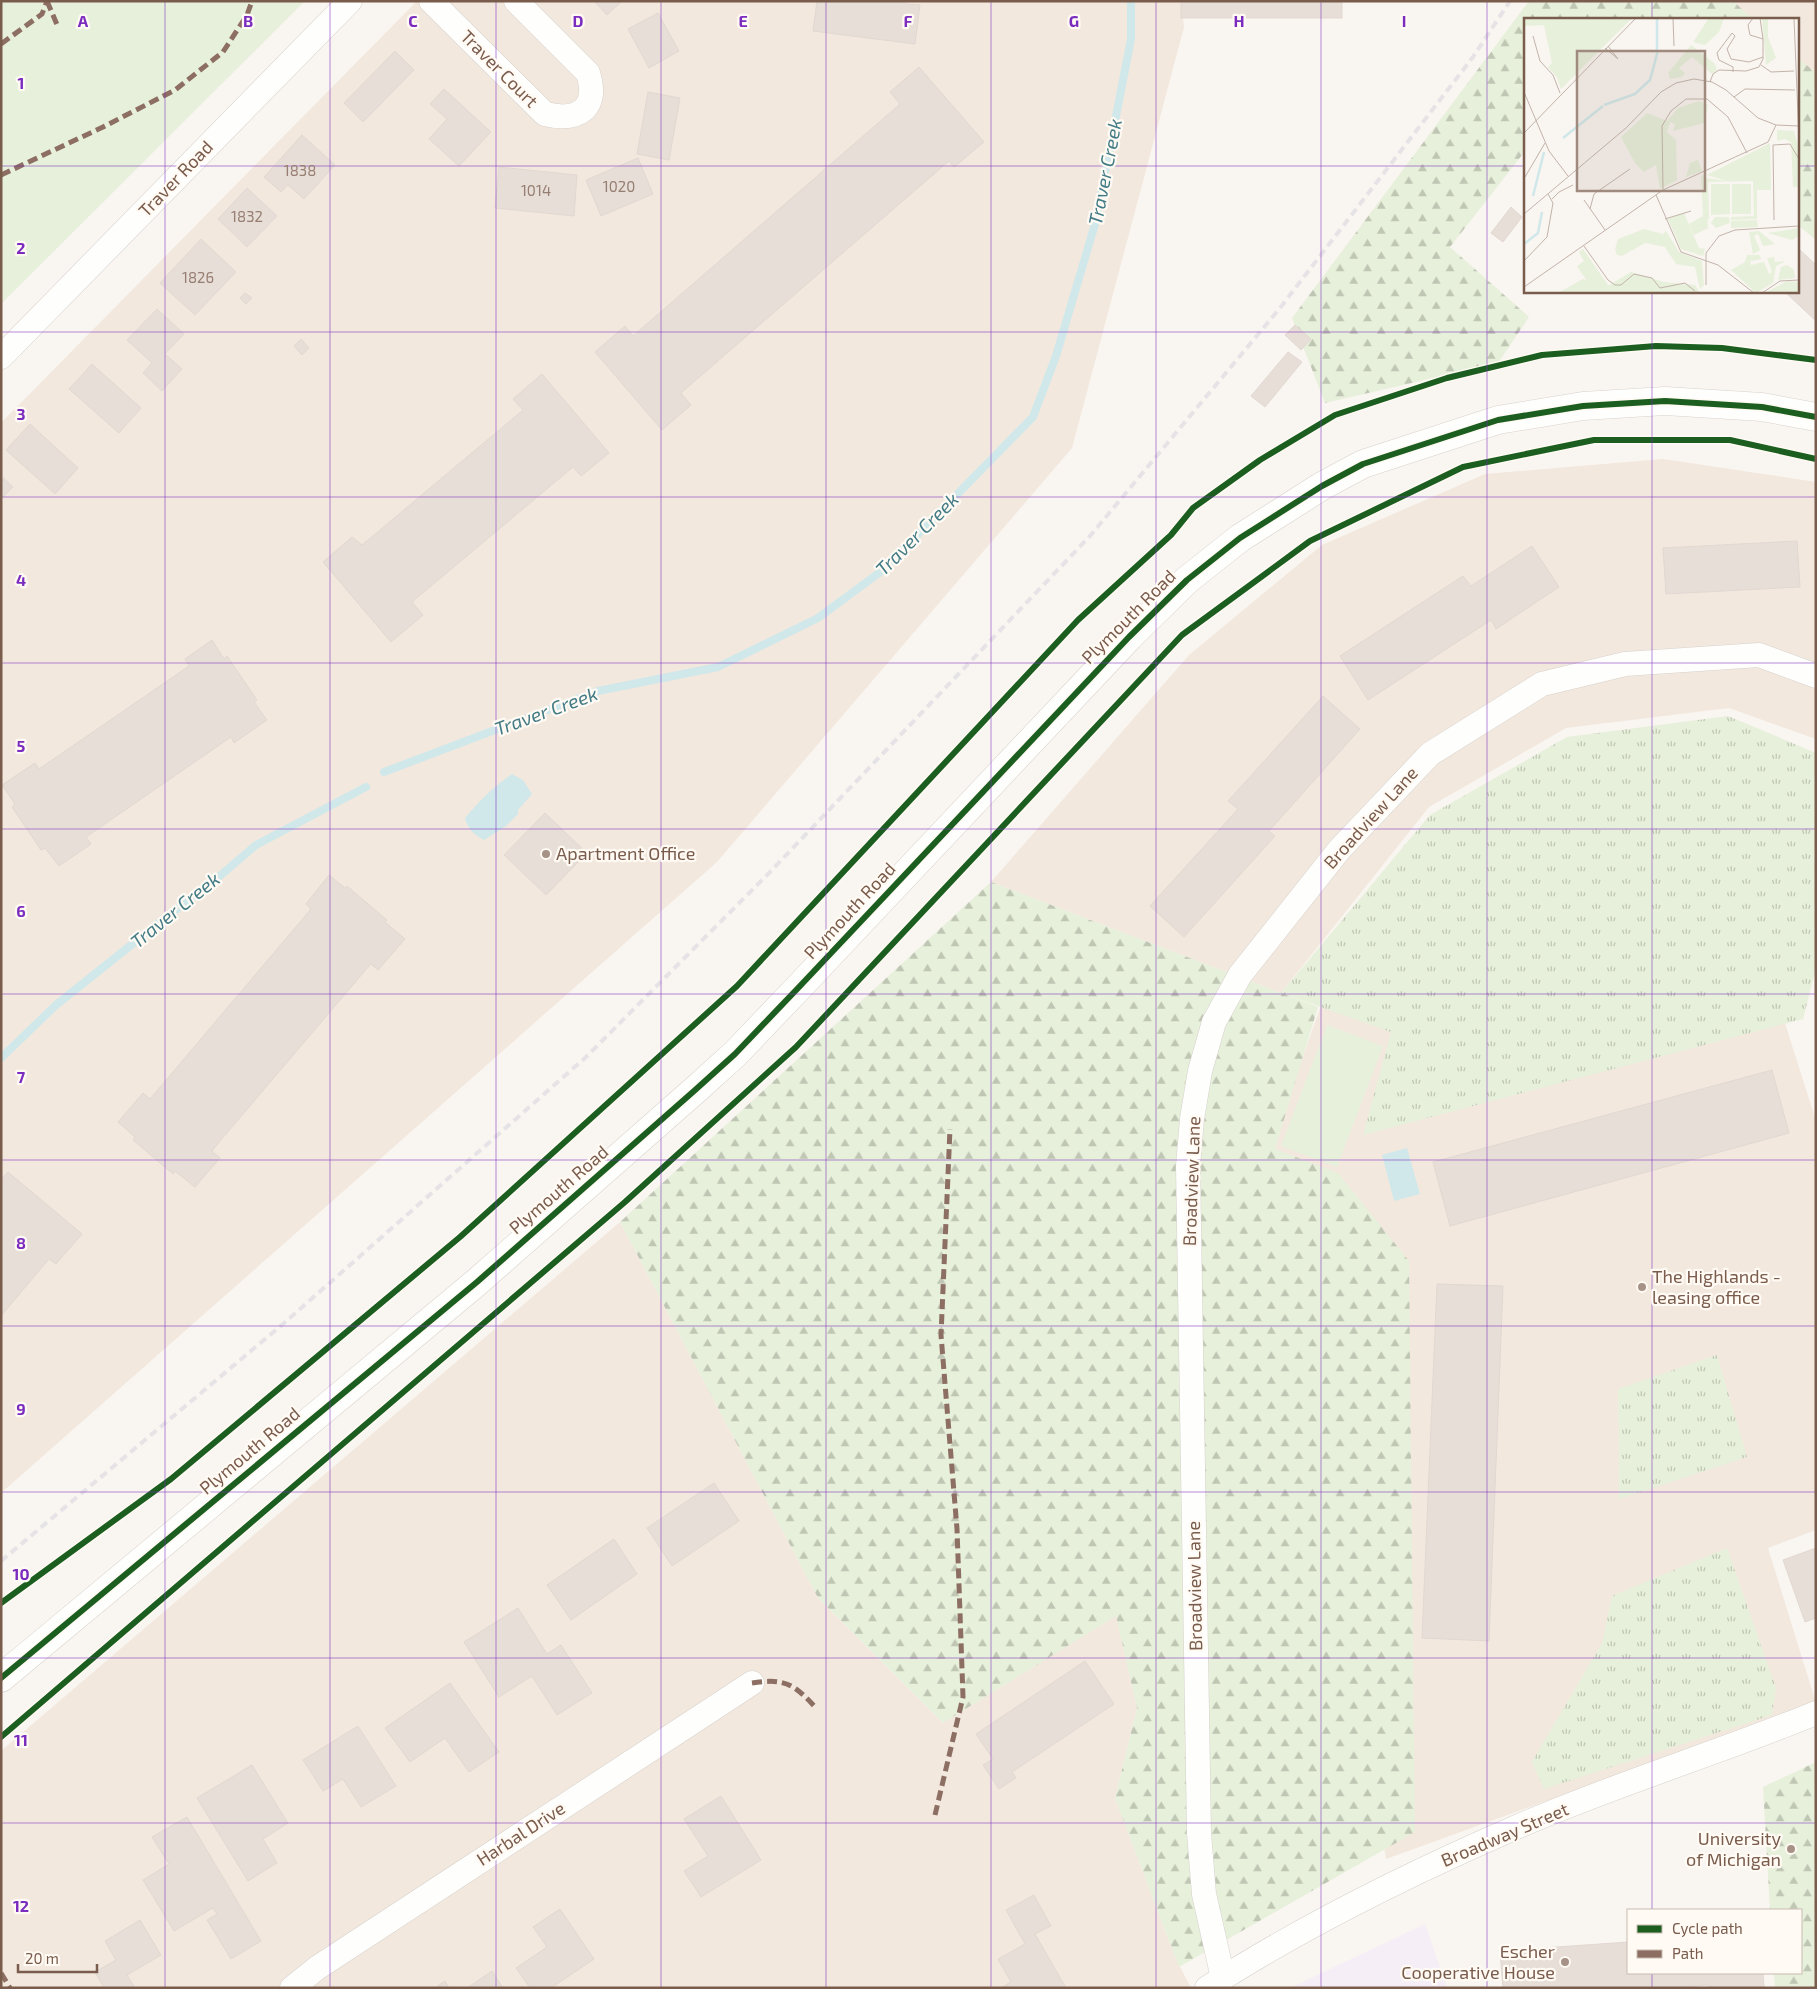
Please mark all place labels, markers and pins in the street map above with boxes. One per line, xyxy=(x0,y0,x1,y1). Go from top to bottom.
place label: Apartment Office xyxy=(556,842,695,864)
marker: Apartment Office xyxy=(540,848,552,860)
place label: The Highlands - leasing office xyxy=(1652,1265,1781,1308)
marker: The Highlands - leasing office xyxy=(1636,1281,1648,1293)
place label: University of Michigan xyxy=(1686,1827,1781,1870)
marker: University of Michigan xyxy=(1785,1843,1797,1855)
place label: Escher Cooperative House xyxy=(1401,1940,1555,1983)
marker: Escher Cooperative House xyxy=(1559,1956,1571,1968)

